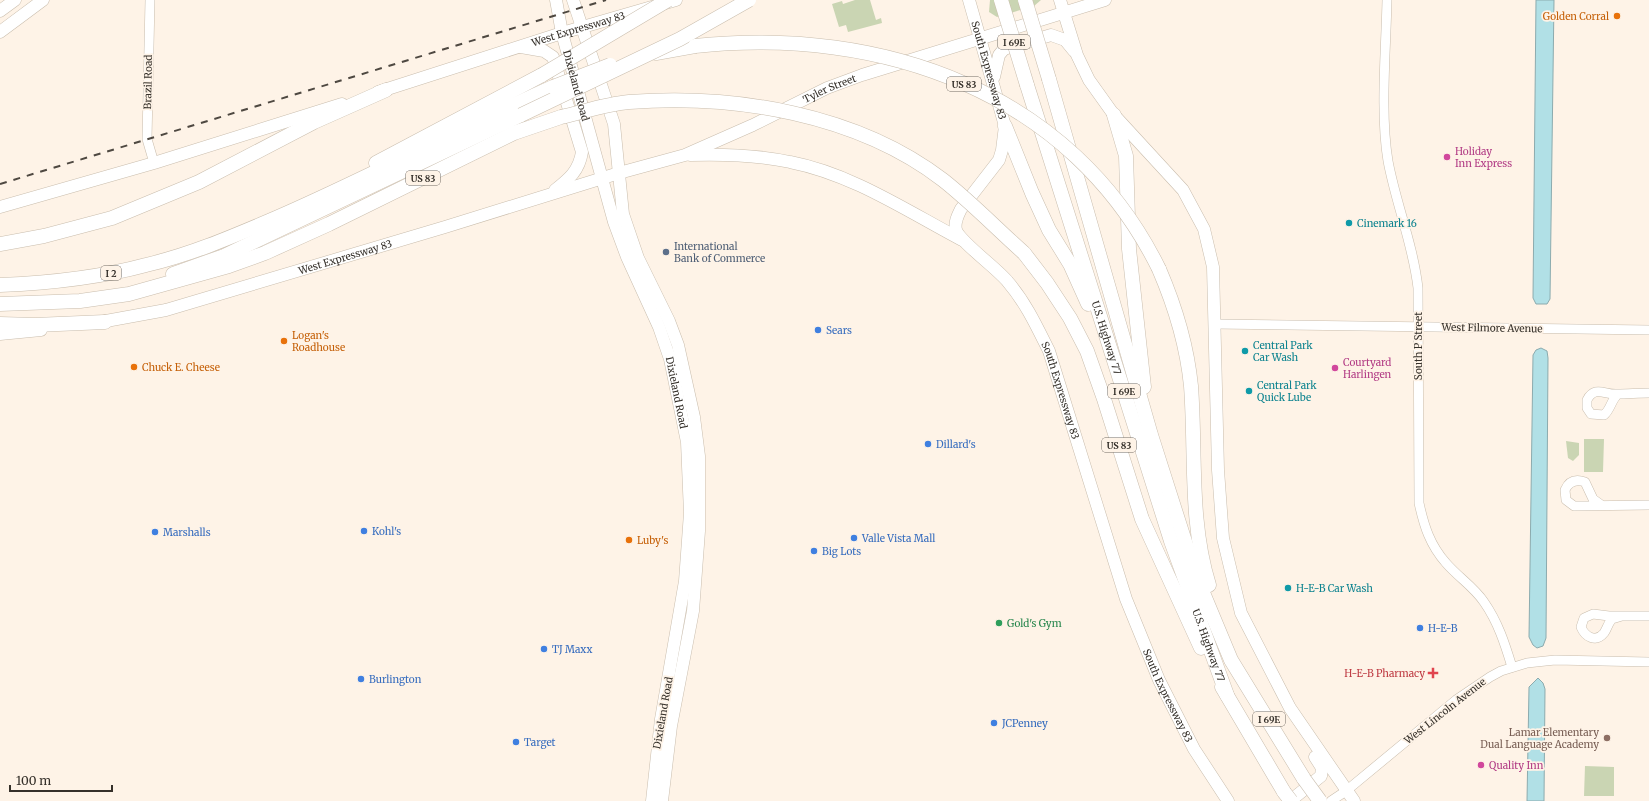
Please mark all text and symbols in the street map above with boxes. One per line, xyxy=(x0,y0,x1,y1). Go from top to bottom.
street label: West Expressway 83 xyxy=(529,9,627,49)
place label: Golden Corral xyxy=(1543,10,1609,23)
marker: Golden Corral xyxy=(1612,11,1622,21)
street label: South Expressway 83 xyxy=(969,19,1009,121)
road number: I 69E xyxy=(998,35,1030,49)
street label: Dixieland Road xyxy=(560,49,592,122)
street label: Brazil Road xyxy=(141,54,155,110)
street label: Tyler Street xyxy=(801,71,858,106)
road number: US 83 xyxy=(947,77,981,91)
place label: Holiday Inn Express xyxy=(1455,145,1512,170)
marker: Holiday Inn Express xyxy=(1442,152,1452,162)
road number: US 83 xyxy=(406,171,440,185)
place label: Cinemark 16 xyxy=(1357,217,1417,230)
marker: Cinemark 16 xyxy=(1344,218,1354,228)
street label: West Expressway 83 xyxy=(296,237,394,277)
place label: International Bank of Commerce xyxy=(674,240,765,265)
marker: International Bank of Commerce xyxy=(661,247,671,257)
road number: I 2 xyxy=(101,266,121,280)
street label: U.S. Highway 77 xyxy=(1089,299,1125,376)
street label: South P Street xyxy=(1412,312,1425,380)
street label: West Filmore Avenue xyxy=(1440,321,1543,335)
place label: Sears xyxy=(826,324,852,337)
marker: Sears xyxy=(813,325,823,335)
place label: Logan's Roadhouse xyxy=(292,329,345,354)
marker: Logan's Roadhouse xyxy=(279,336,289,346)
street label: South Expressway 83 xyxy=(1039,339,1083,441)
place label: Central Park Car Wash xyxy=(1253,339,1313,364)
marker: Central Park Car Wash xyxy=(1240,346,1250,356)
street label: Dixieland Road xyxy=(663,356,691,430)
place label: Courtyard Harlingen xyxy=(1343,356,1392,381)
place label: Chuck E. Cheese xyxy=(142,361,220,374)
marker: Chuck E. Cheese xyxy=(129,362,139,372)
marker: Courtyard Harlingen xyxy=(1330,363,1340,373)
place label: Central Park Quick Lube xyxy=(1257,379,1317,404)
road number: I 69E xyxy=(1108,384,1140,398)
marker: Central Park Quick Lube xyxy=(1244,386,1254,396)
place label: Dillard's xyxy=(936,438,976,451)
road number: US 83 xyxy=(1102,438,1136,452)
marker: Dillard's xyxy=(923,439,933,449)
place label: Kohl's xyxy=(372,525,401,538)
place label: Marshalls xyxy=(163,526,211,539)
marker: Kohl's xyxy=(359,526,369,536)
marker: Marshalls xyxy=(150,527,160,537)
place label: Valle Vista Mall xyxy=(861,532,935,545)
marker: Valle Vista Mall xyxy=(849,533,859,543)
place label: Luby's xyxy=(637,534,668,547)
marker: Luby's xyxy=(624,535,634,545)
place label: Big Lots xyxy=(822,545,861,558)
marker: Big Lots xyxy=(809,546,819,556)
place label: H-E-B Car Wash xyxy=(1296,582,1373,595)
marker: H-E-B Car Wash xyxy=(1283,583,1293,593)
street label: U.S. Highway 77 xyxy=(1190,607,1228,684)
place label: Gold's Gym xyxy=(1007,617,1062,630)
marker: Gold's Gym xyxy=(994,618,1004,628)
place label: H-E-B xyxy=(1428,622,1458,635)
marker: H-E-B xyxy=(1415,623,1425,633)
place label: TJ Maxx xyxy=(552,643,593,656)
marker: TJ Maxx xyxy=(539,644,549,654)
street label: South Expressway 83 xyxy=(1140,647,1196,745)
place label: H-E-B Pharmacy xyxy=(1344,667,1425,680)
marker: H-E-B Pharmacy xyxy=(1428,668,1438,678)
place label: Burlington xyxy=(369,673,422,686)
marker: Burlington xyxy=(356,674,366,684)
street label: West Lincoln Avenue xyxy=(1401,675,1488,747)
street label: Dixieland Road xyxy=(650,676,676,750)
road number: I 69E xyxy=(1253,712,1285,726)
place label: JCPenney xyxy=(1001,717,1048,730)
marker: JCPenney xyxy=(989,718,999,728)
place label: Lamar Elementary Dual Language Academy xyxy=(1480,726,1599,751)
marker: Lamar Elementary Dual Language Academy xyxy=(1602,733,1612,743)
place label: Target xyxy=(524,736,556,749)
marker: Target xyxy=(511,737,521,747)
place label: Quality Inn xyxy=(1489,759,1544,772)
marker: Quality Inn xyxy=(1476,760,1486,770)
scale bar xyxy=(10,767,112,793)
text: 100 m xyxy=(16,773,51,788)

